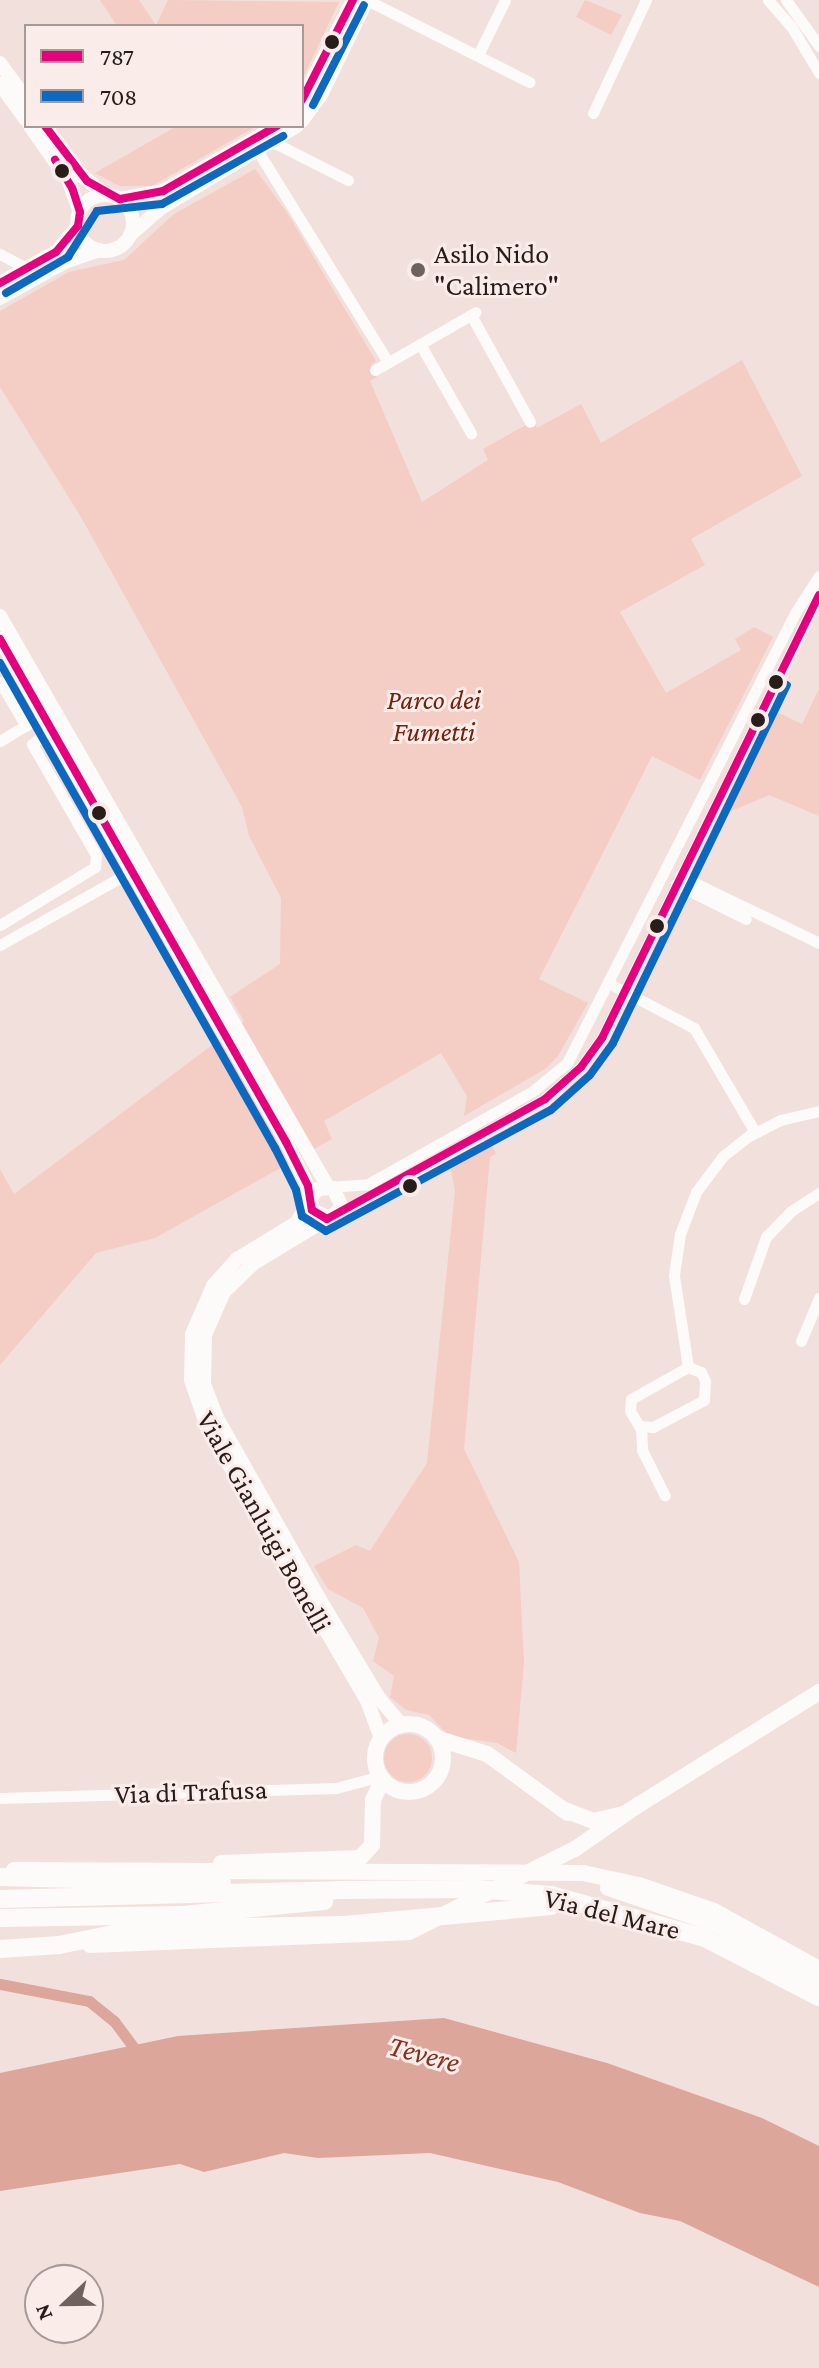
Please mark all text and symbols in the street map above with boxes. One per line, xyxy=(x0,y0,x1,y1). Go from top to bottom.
legend xyxy=(24,24,304,128)
unlabelled marker xyxy=(324,34,340,50)
text: 787 xyxy=(100,43,134,70)
text: 708 xyxy=(100,83,137,110)
unlabelled marker xyxy=(54,163,70,179)
place label: Asilo Nido "Calimero" xyxy=(434,237,559,303)
marker: Asilo Nido "Calimero" xyxy=(409,261,427,279)
unlabelled marker xyxy=(768,674,784,690)
park label: Parco dei Fumetti xyxy=(387,683,481,749)
unlabelled marker xyxy=(750,712,766,728)
unlabelled marker xyxy=(91,805,107,821)
unlabelled marker xyxy=(649,918,665,934)
unlabelled marker xyxy=(402,1178,418,1194)
street label: Viale Gianluigi Bonelli xyxy=(189,1405,339,1639)
street label: Via di Trafusa xyxy=(114,1773,268,1811)
street label: Via del Mare xyxy=(541,1881,683,1947)
water label: Tevere xyxy=(385,2027,463,2081)
north arrow xyxy=(24,2264,104,2344)
text: N xyxy=(29,2301,58,2324)

